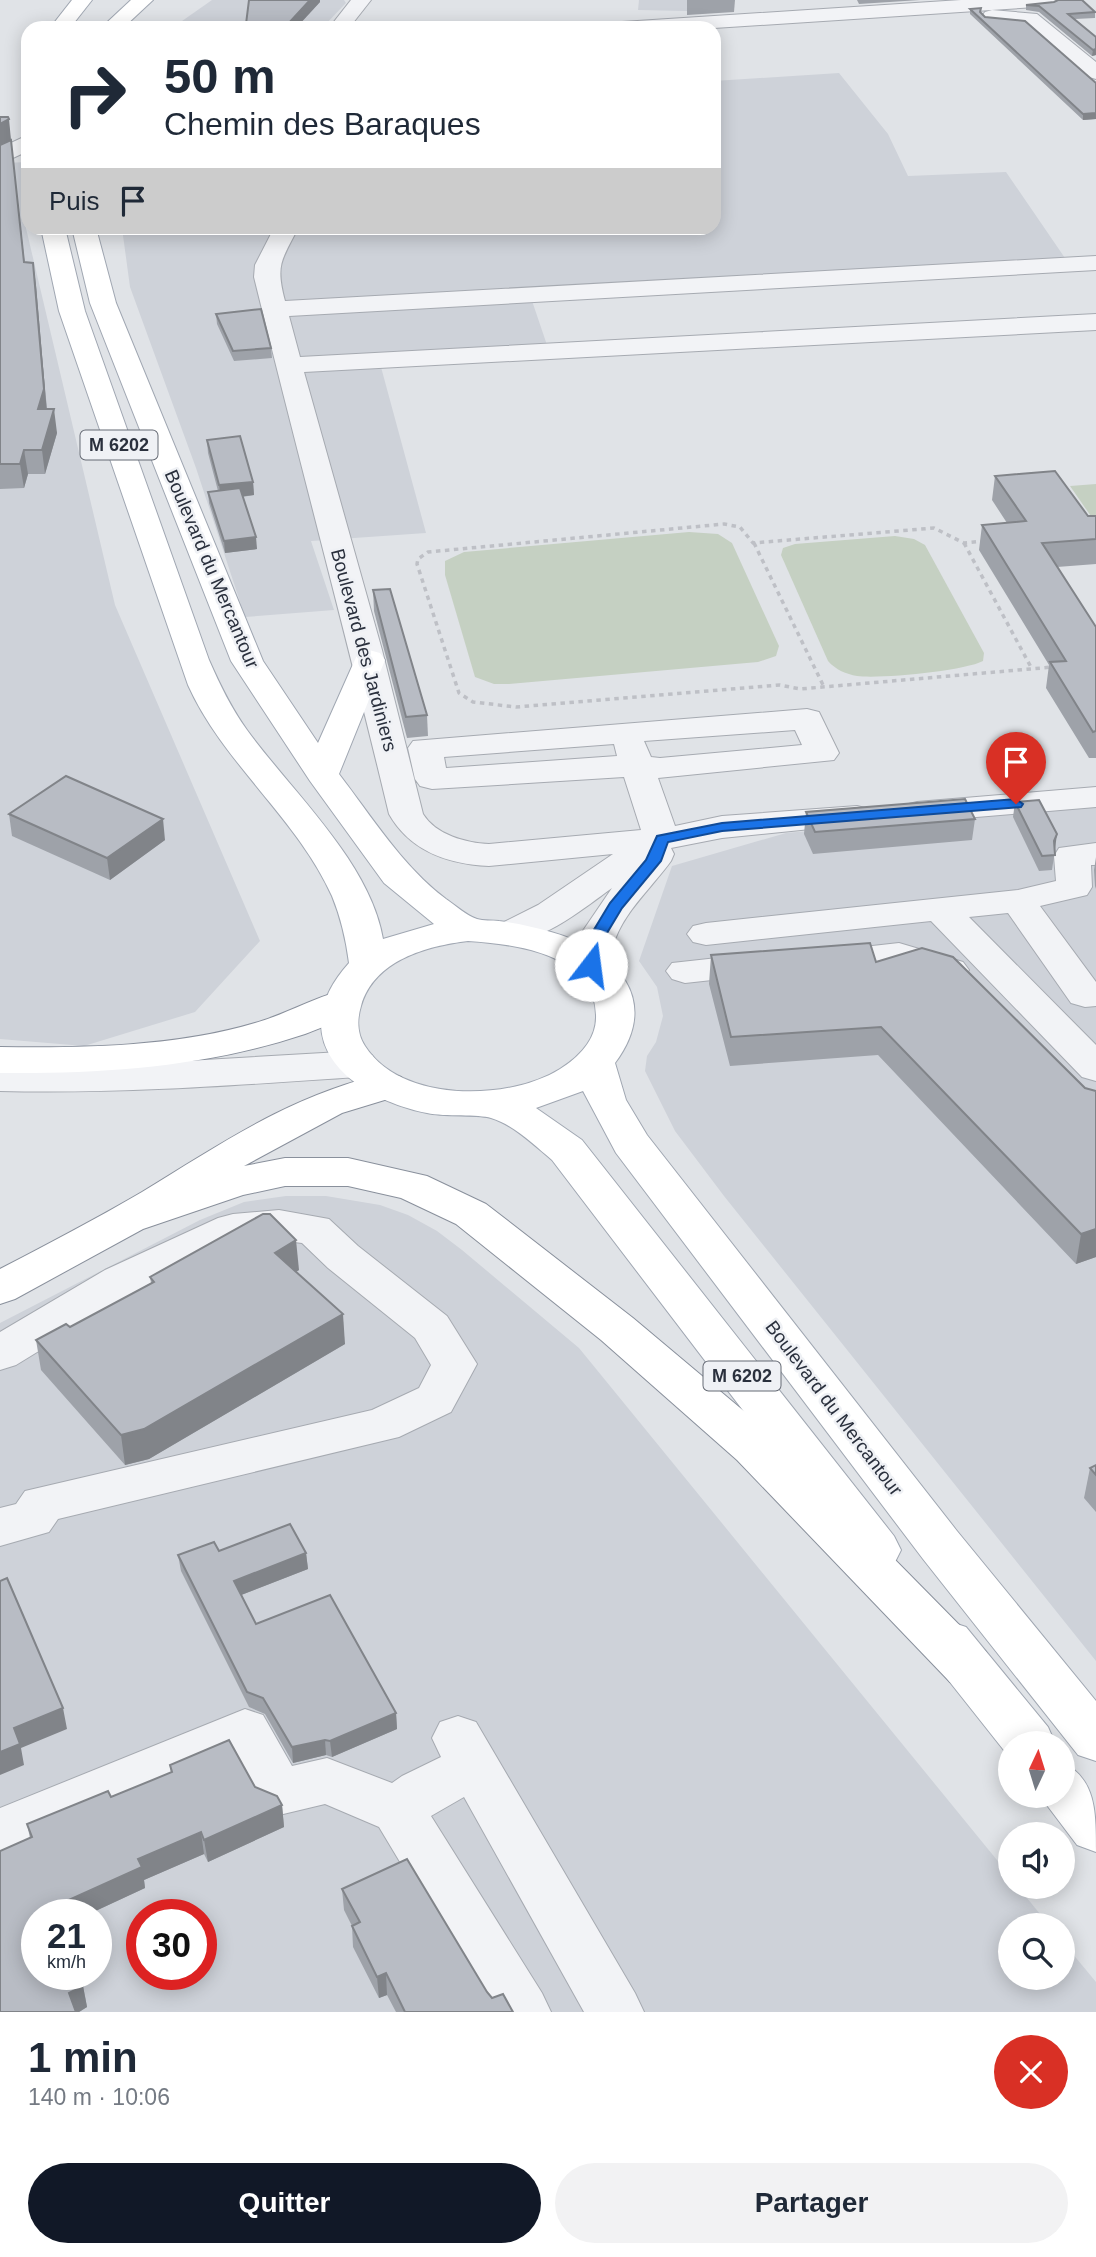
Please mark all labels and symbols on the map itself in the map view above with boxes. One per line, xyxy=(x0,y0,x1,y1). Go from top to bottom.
road number: M 6202 xyxy=(80,430,158,460)
street label: Boulevard du Mercantour xyxy=(161,467,264,672)
street label: Boulevard des Jardiniers xyxy=(327,546,401,754)
pin xyxy=(986,732,1046,804)
position arrow xyxy=(554,928,628,1002)
street label: Boulevard du Mercantour xyxy=(761,1316,907,1500)
road number: M 6202 xyxy=(704,1362,780,1391)
north arrow xyxy=(998,1731,1074,1808)
speed limit sign: 30 xyxy=(126,1899,217,1990)

